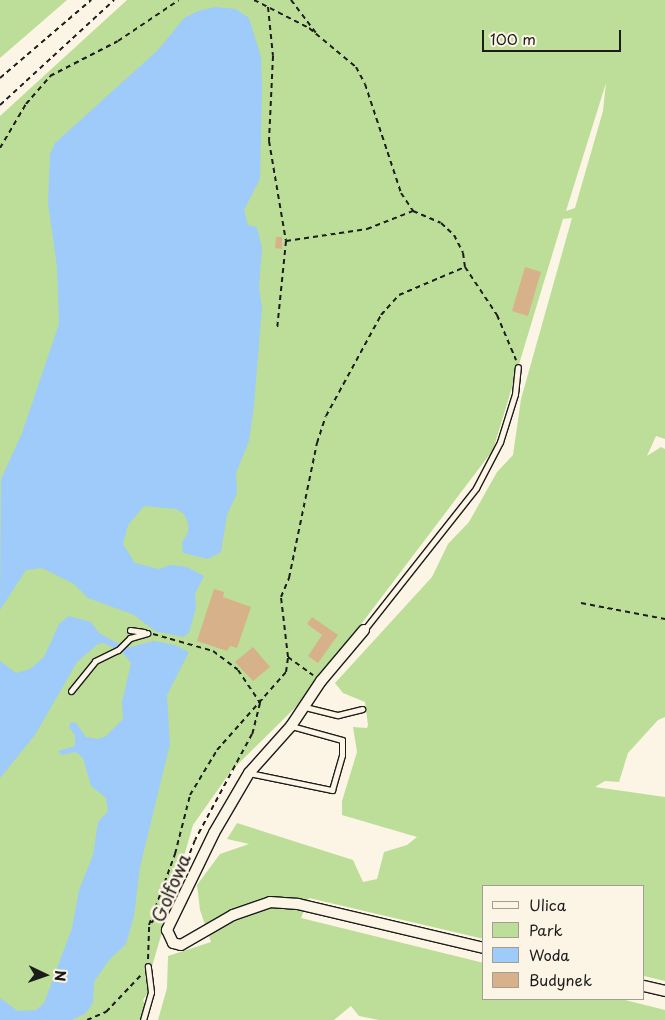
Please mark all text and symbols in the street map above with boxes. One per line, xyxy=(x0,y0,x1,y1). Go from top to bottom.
scale bar xyxy=(485,20,624,52)
text: 100 m xyxy=(490,27,536,50)
street label: Golfowa xyxy=(147,851,195,925)
legend xyxy=(482,885,645,1000)
text: Ulica xyxy=(529,893,566,916)
text: Park xyxy=(529,918,563,941)
text: Woda xyxy=(529,943,570,966)
north arrow xyxy=(20,950,70,1000)
text: Budynek xyxy=(529,968,592,991)
text: N xyxy=(50,970,71,982)

